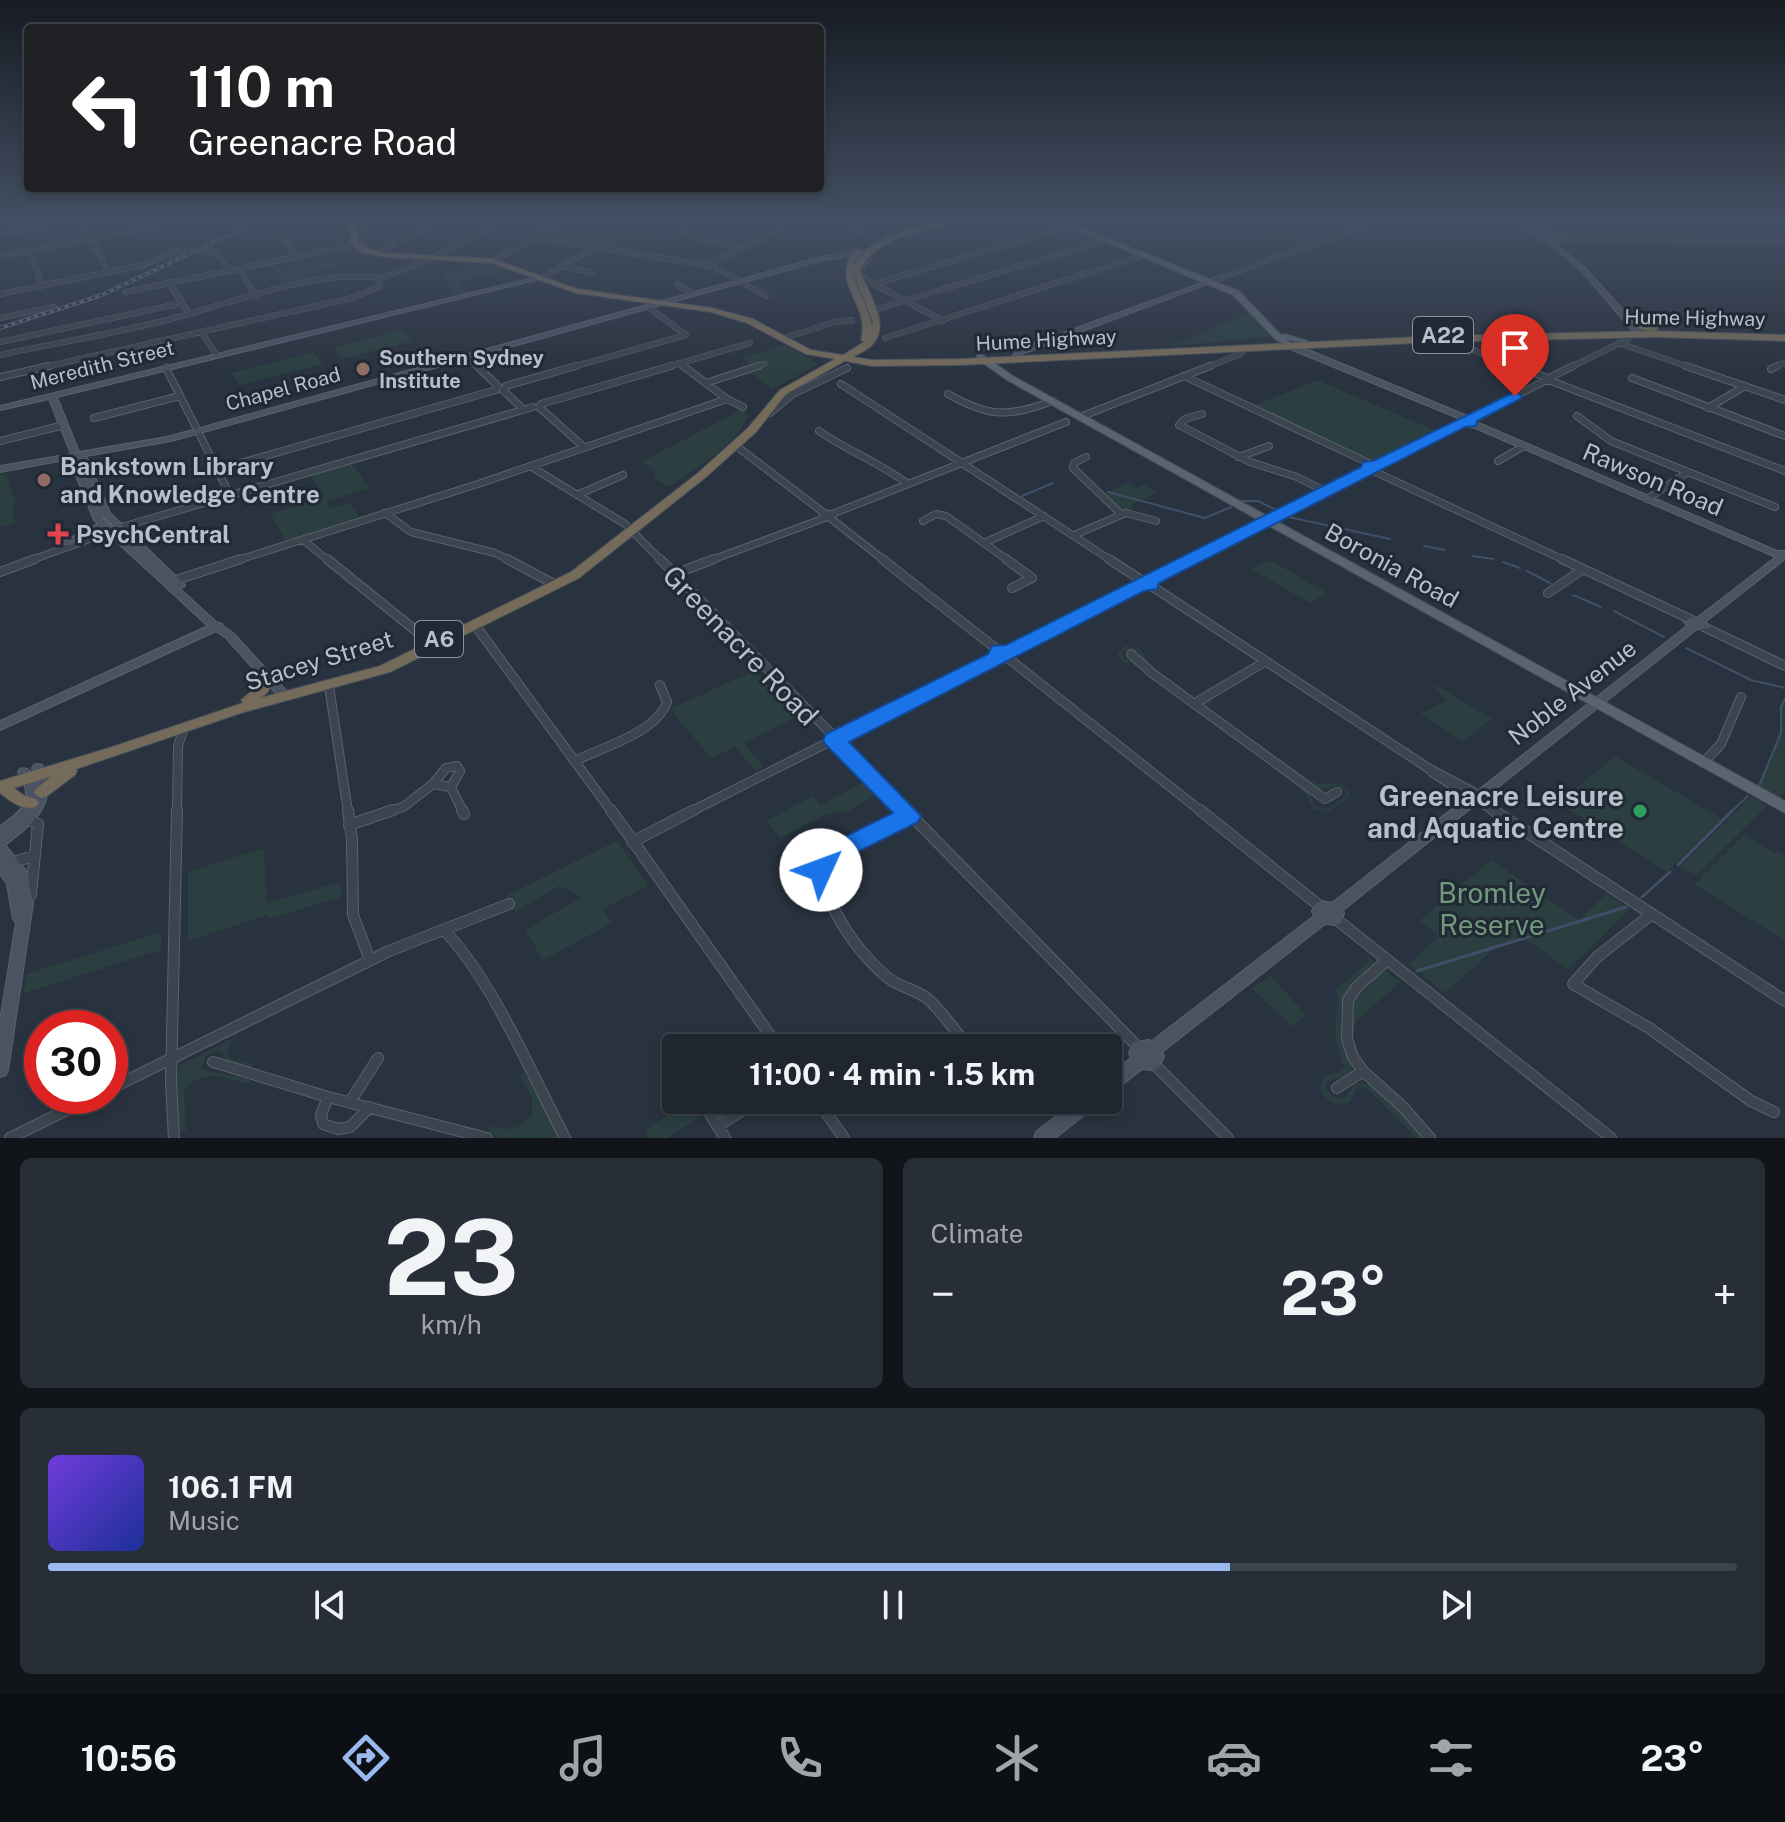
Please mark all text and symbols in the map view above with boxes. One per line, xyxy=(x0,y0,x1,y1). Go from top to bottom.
text: 110 m xyxy=(188,54,335,120)
icon: left xyxy=(56,56,160,160)
text: Greenacre Road xyxy=(188,121,457,163)
street label: Hume Highway xyxy=(1624,305,1766,331)
pin xyxy=(1481,314,1549,396)
road number: A22 xyxy=(1413,317,1473,353)
street label: Hume Highway xyxy=(975,324,1117,356)
icon: arrive xyxy=(1493,326,1537,370)
street label: Meredith Street xyxy=(28,336,176,394)
place label: Southern Sydney Institute xyxy=(379,346,544,393)
marker: Southern Sydney Institute xyxy=(354,360,372,378)
street label: Chapel Road xyxy=(223,362,343,416)
street label: Rawson Road xyxy=(1579,437,1727,521)
place label: Bankstown Library and Knowledge Centre xyxy=(60,452,320,508)
marker: Bankstown Library and Knowledge Centre xyxy=(35,471,53,489)
street label: Boronia Road xyxy=(1320,517,1464,613)
place label: PsychCentral xyxy=(76,520,230,548)
marker: PsychCentral xyxy=(47,523,69,545)
street label: Greenacre Road xyxy=(657,558,825,732)
road number: A6 xyxy=(415,621,463,657)
street label: Stacey Street xyxy=(242,624,396,696)
street label: Noble Avenue xyxy=(1503,633,1641,751)
place label: Greenacre Leisure and Aquatic Centre xyxy=(1367,779,1624,844)
marker: Greenacre Leisure and Aquatic Centre xyxy=(1631,802,1649,820)
position arrow xyxy=(779,828,863,912)
park label: Bromley Reserve xyxy=(1438,876,1546,941)
speed limit sign: 30 xyxy=(24,1010,128,1114)
text: 11:00 · 4 min · 1.5 km xyxy=(749,1056,1035,1092)
text: 23 xyxy=(384,1196,519,1318)
text: Climate xyxy=(931,1218,1024,1249)
text: 23° xyxy=(1281,1258,1387,1329)
text: − xyxy=(931,1268,955,1320)
text: + xyxy=(1713,1268,1737,1320)
text: km/h xyxy=(421,1309,482,1340)
text: 106.1 FM xyxy=(168,1469,294,1505)
text: Music xyxy=(168,1505,240,1536)
icon: previous xyxy=(308,1583,352,1627)
icon: pause xyxy=(871,1583,915,1627)
icon: next xyxy=(1434,1583,1478,1627)
icon: directions xyxy=(338,1730,394,1786)
icon: music xyxy=(555,1730,611,1786)
icon: phone xyxy=(772,1730,828,1786)
icon: climate xyxy=(989,1730,1045,1786)
icon: car xyxy=(1206,1730,1262,1786)
icon: filters xyxy=(1423,1730,1479,1786)
text: 10:56 xyxy=(81,1737,177,1779)
text: 23° xyxy=(1640,1737,1704,1779)

